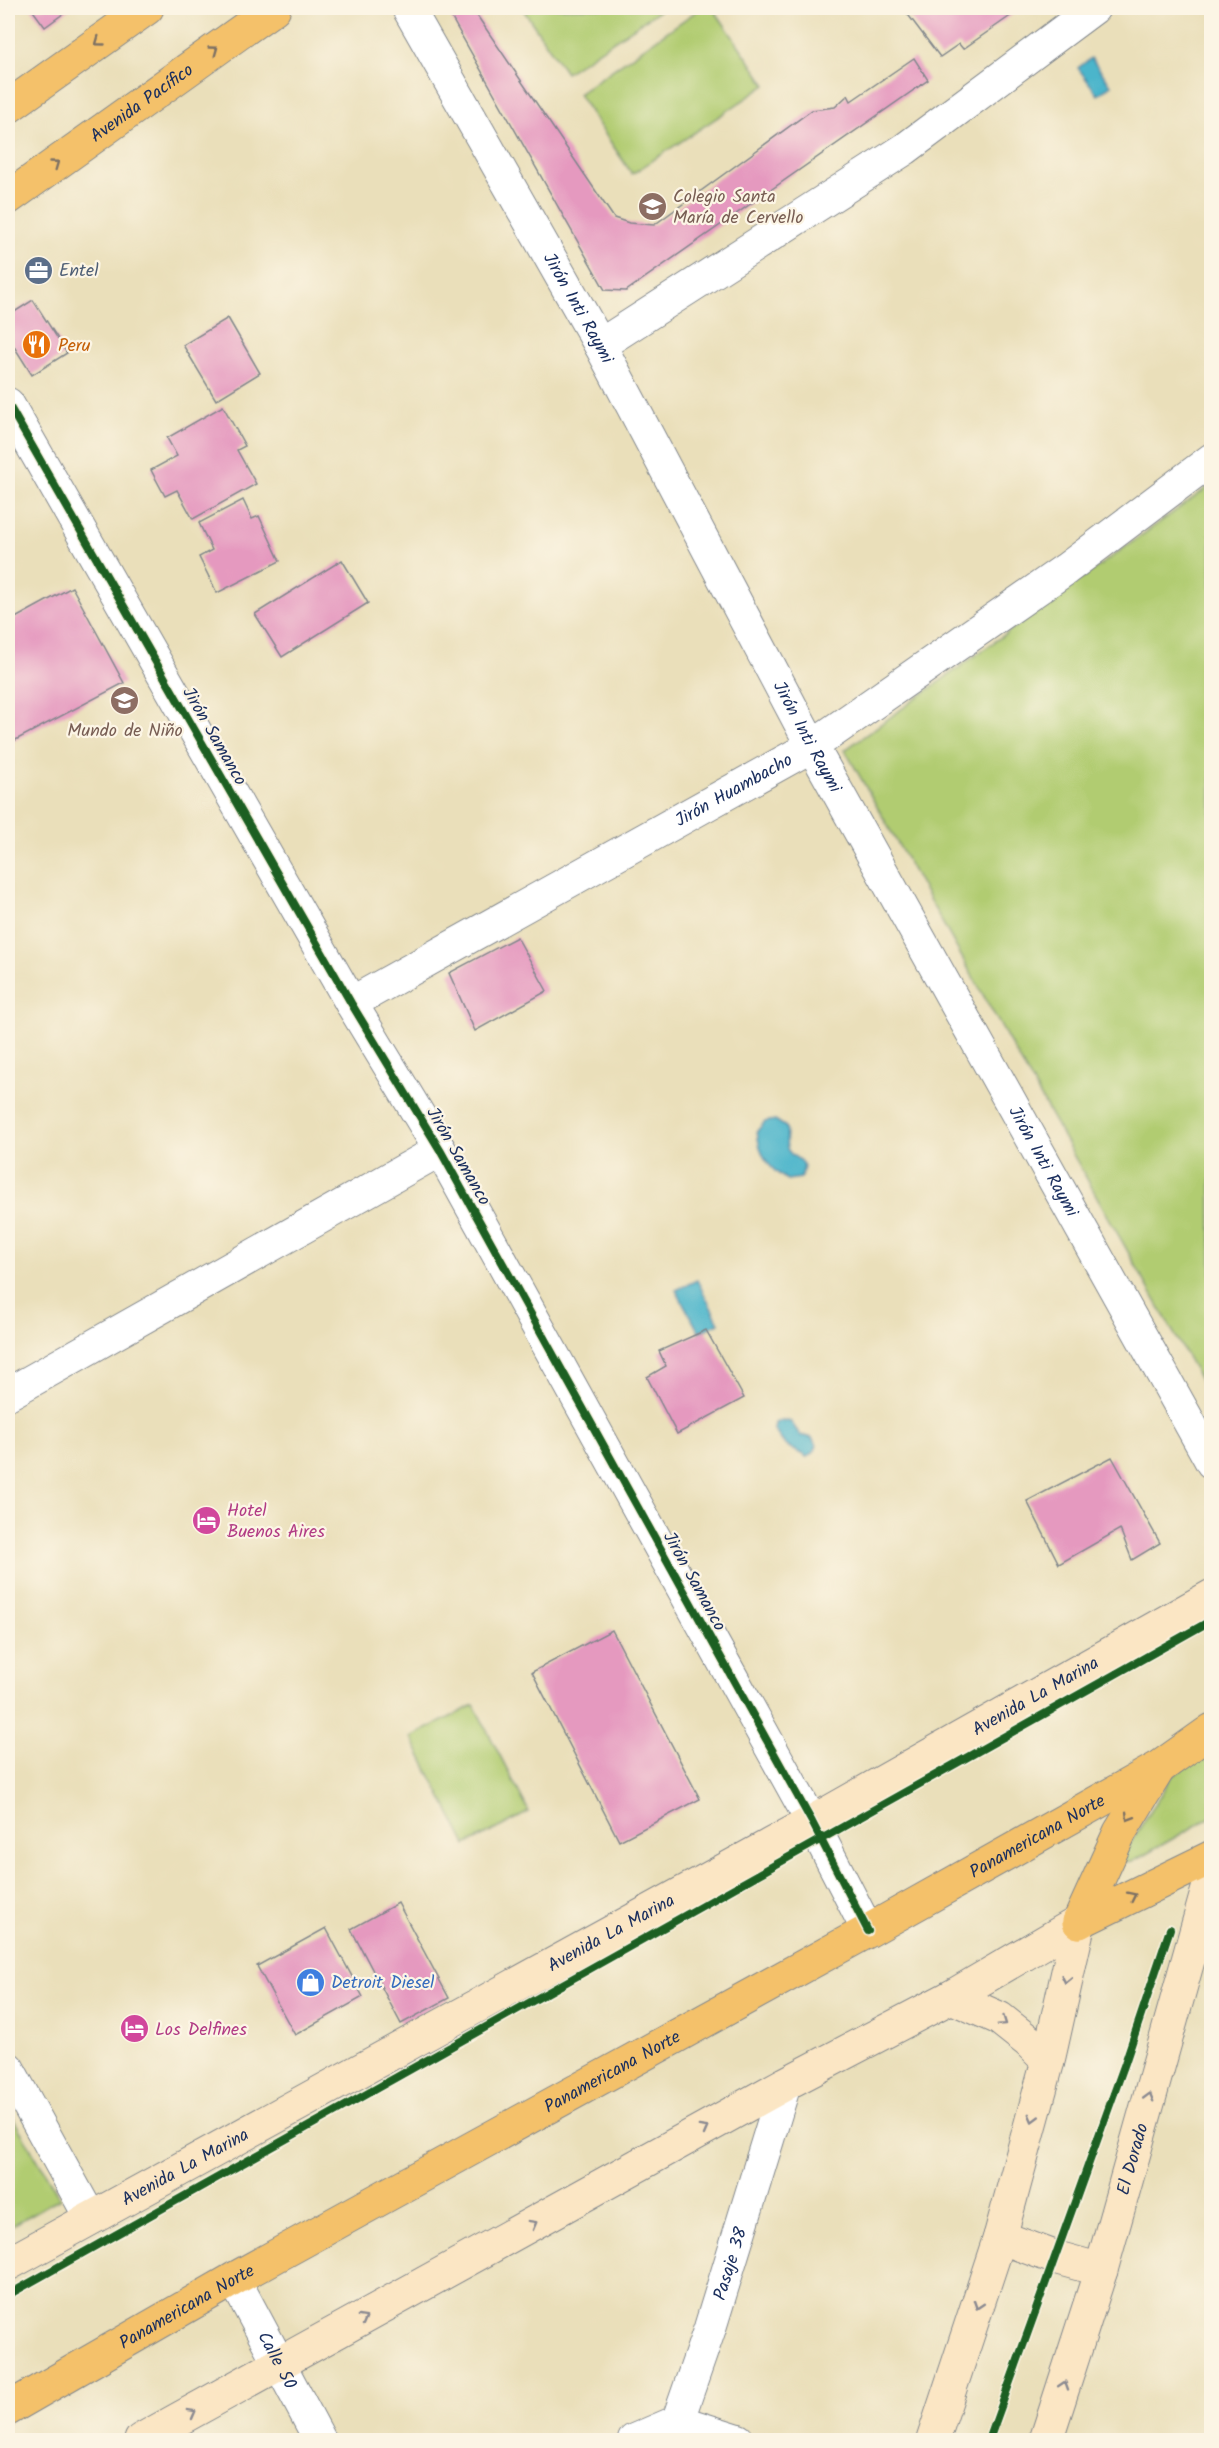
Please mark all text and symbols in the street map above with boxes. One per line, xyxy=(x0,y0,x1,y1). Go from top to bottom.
one-way arrow xyxy=(95,34,106,45)
one-way arrow xyxy=(207,46,218,57)
street label: Avenida Pacífico xyxy=(84,57,200,151)
one-way arrow xyxy=(49,160,60,171)
place label: Colegio Santa María de Cervello xyxy=(673,183,803,233)
school or university icon: Colegio Santa María de Cervello xyxy=(636,190,668,222)
street label: Jirón Inti Raymi xyxy=(534,248,621,370)
office icon: Entel xyxy=(22,254,54,286)
place label: Entel xyxy=(59,257,99,286)
restaurant icon: Peru xyxy=(21,329,53,361)
place label: Peru xyxy=(58,332,91,361)
street label: Jirón Inti Raymi xyxy=(764,676,849,799)
street label: Jirón Samanco xyxy=(174,682,254,792)
school or university icon: Mundo de Niño xyxy=(109,685,141,717)
place label: Mundo de Niño xyxy=(67,717,183,746)
street label: Jirón Huambacho xyxy=(670,746,799,836)
street label: Jirón Inti Raymi xyxy=(1000,1101,1085,1224)
street label: Jirón Samanco xyxy=(418,1102,498,1212)
place label: Hotel Buenos Aires xyxy=(227,1497,325,1547)
hotel icon: Hotel Buenos Aires xyxy=(190,1504,222,1536)
street label: Jirón Samanco xyxy=(654,1527,733,1637)
street label: Avenida La Marina xyxy=(967,1650,1105,1745)
street label: Panamericana Norte xyxy=(964,1787,1111,1887)
one-way arrow xyxy=(1125,1811,1137,1821)
street label: Avenida La Marina xyxy=(543,1887,681,1981)
one-way arrow xyxy=(1125,1891,1136,1903)
shop icon: Detroit Diesel xyxy=(294,1966,326,1998)
place label: Detroit Diesel xyxy=(331,1969,435,1998)
one-way arrow xyxy=(1061,1973,1074,1983)
hotel icon: Los Delfines xyxy=(118,2013,150,2045)
one-way arrow xyxy=(997,2015,1008,2026)
place label: Los Delfines xyxy=(155,2016,247,2045)
street label: Panamericana Norte xyxy=(539,2023,686,2122)
one-way arrow xyxy=(1142,2093,1155,2103)
one-way arrow xyxy=(1027,2113,1040,2123)
street label: El Dorado xyxy=(1110,2120,1158,2199)
street label: Avenida La Marina xyxy=(117,2121,255,2215)
one-way arrow xyxy=(698,2125,708,2136)
one-way arrow xyxy=(527,2220,538,2231)
street label: Pasaje 38 xyxy=(706,2224,756,2304)
street label: Panamericana Norte xyxy=(114,2257,260,2358)
one-way arrow xyxy=(972,2299,985,2310)
one-way arrow xyxy=(357,2315,367,2326)
street label: Calle 50 xyxy=(249,2327,303,2395)
one-way arrow xyxy=(1057,2380,1069,2391)
one-way arrow xyxy=(186,2409,196,2420)

